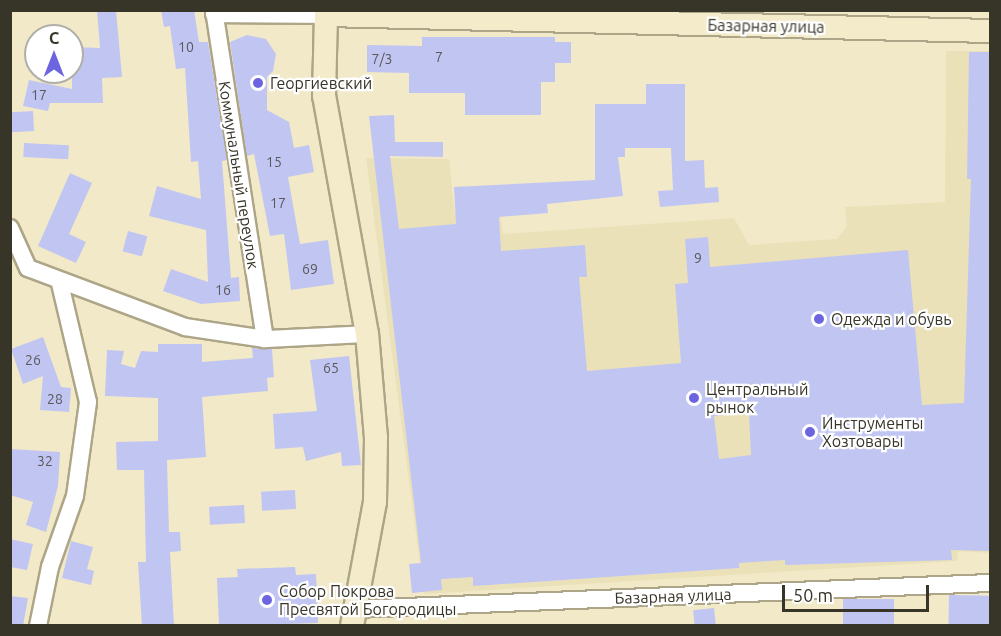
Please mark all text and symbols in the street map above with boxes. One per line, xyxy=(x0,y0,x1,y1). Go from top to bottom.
street label: Базарная улица xyxy=(707,15,825,37)
north arrow xyxy=(24,24,84,84)
text: С xyxy=(49,29,59,47)
house number: 10 xyxy=(178,39,194,55)
house number: 7 xyxy=(435,49,443,65)
house number: 7/3 xyxy=(372,51,392,67)
place label: Георгиевский xyxy=(270,73,372,93)
marker: Георгиевский xyxy=(251,76,265,90)
street label: Коммунальный переулок xyxy=(215,80,263,270)
house number: 17 xyxy=(31,87,47,103)
house number: 15 xyxy=(266,154,282,170)
house number: 17 xyxy=(270,195,286,211)
house number: 9 xyxy=(694,250,702,266)
house number: 69 xyxy=(302,261,318,277)
house number: 16 xyxy=(215,282,231,298)
place label: Одежда и обувь xyxy=(831,309,952,329)
marker: Одежда и обувь xyxy=(812,312,826,326)
house number: 26 xyxy=(25,352,41,368)
house number: 65 xyxy=(323,360,339,376)
place label: Центральный рынок xyxy=(706,379,808,417)
house number: 28 xyxy=(47,391,63,407)
marker: Центральный рынок xyxy=(687,391,701,405)
place label: Инструменты Хозтовары xyxy=(822,413,923,451)
marker: Инструменты Хозтовары xyxy=(803,425,817,439)
house number: 32 xyxy=(37,453,53,469)
scale bar xyxy=(785,573,932,611)
place label: Собор Покрова Пресвятой Богородицы xyxy=(279,581,457,619)
street label: Базарная улица xyxy=(614,584,732,608)
text: 50 m xyxy=(793,585,833,605)
marker: Собор Покрова Пресвятой Богородицы xyxy=(260,593,274,607)

